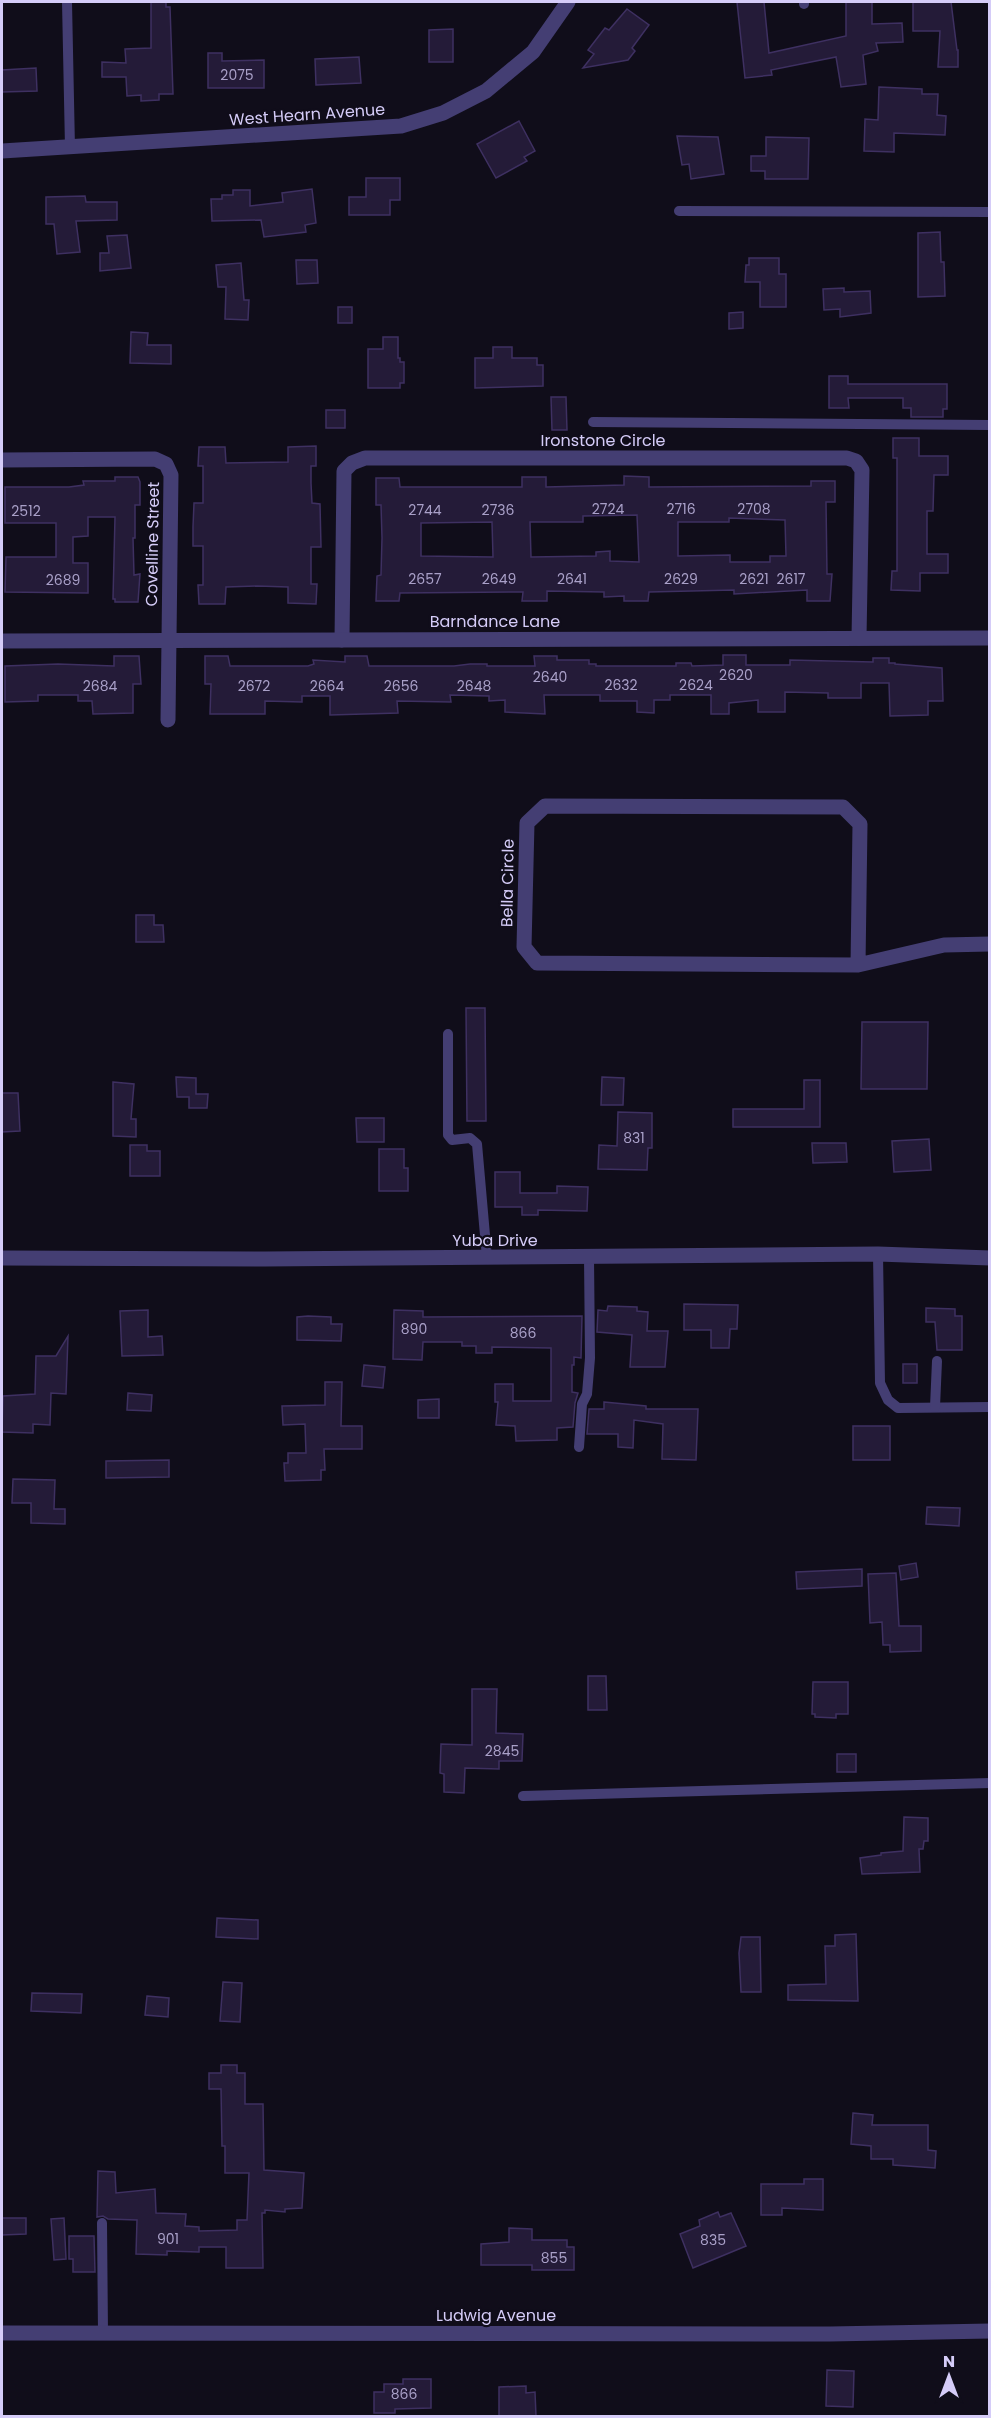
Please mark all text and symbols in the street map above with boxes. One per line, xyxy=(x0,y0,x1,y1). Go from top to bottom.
house number: 2075 xyxy=(220,65,254,85)
street label: West Hearn Avenue xyxy=(228,98,386,131)
street label: Ironstone Circle xyxy=(540,429,666,452)
street label: Covelline Street xyxy=(140,481,165,606)
house number: 2724 xyxy=(592,499,624,519)
house number: 2716 xyxy=(666,499,696,519)
house number: 2708 xyxy=(737,499,771,519)
house number: 2744 xyxy=(408,500,442,520)
house number: 2736 xyxy=(482,500,515,520)
house number: 2512 xyxy=(11,501,41,521)
house number: 2657 xyxy=(408,569,442,589)
house number: 2649 xyxy=(482,569,516,589)
house number: 2641 xyxy=(557,569,587,589)
house number: 2629 xyxy=(664,569,698,589)
house number: 2621 xyxy=(739,569,769,589)
house number: 2617 xyxy=(776,569,806,589)
house number: 2689 xyxy=(46,570,80,590)
street label: Barndance Lane xyxy=(430,610,560,633)
house number: 2620 xyxy=(719,665,753,685)
house number: 2640 xyxy=(533,667,567,687)
house number: 2632 xyxy=(604,675,638,695)
house number: 2624 xyxy=(679,675,713,695)
house number: 2684 xyxy=(83,676,117,696)
house number: 2672 xyxy=(238,676,270,696)
house number: 2664 xyxy=(310,676,345,696)
house number: 2656 xyxy=(384,676,418,696)
house number: 2648 xyxy=(457,676,491,696)
street label: Bella Circle xyxy=(495,838,520,927)
house number: 831 xyxy=(623,1128,645,1148)
street label: Yuba Drive xyxy=(452,1229,538,1252)
house number: 890 xyxy=(401,1319,427,1339)
house number: 866 xyxy=(510,1323,536,1343)
house number: 2845 xyxy=(485,1741,519,1761)
house number: 901 xyxy=(157,2229,179,2249)
house number: 835 xyxy=(700,2230,726,2250)
house number: 855 xyxy=(541,2248,567,2268)
street label: Ludwig Avenue xyxy=(436,2304,556,2327)
north arrow xyxy=(919,2346,979,2406)
text: N xyxy=(943,2350,955,2373)
house number: 866 xyxy=(391,2384,417,2404)

